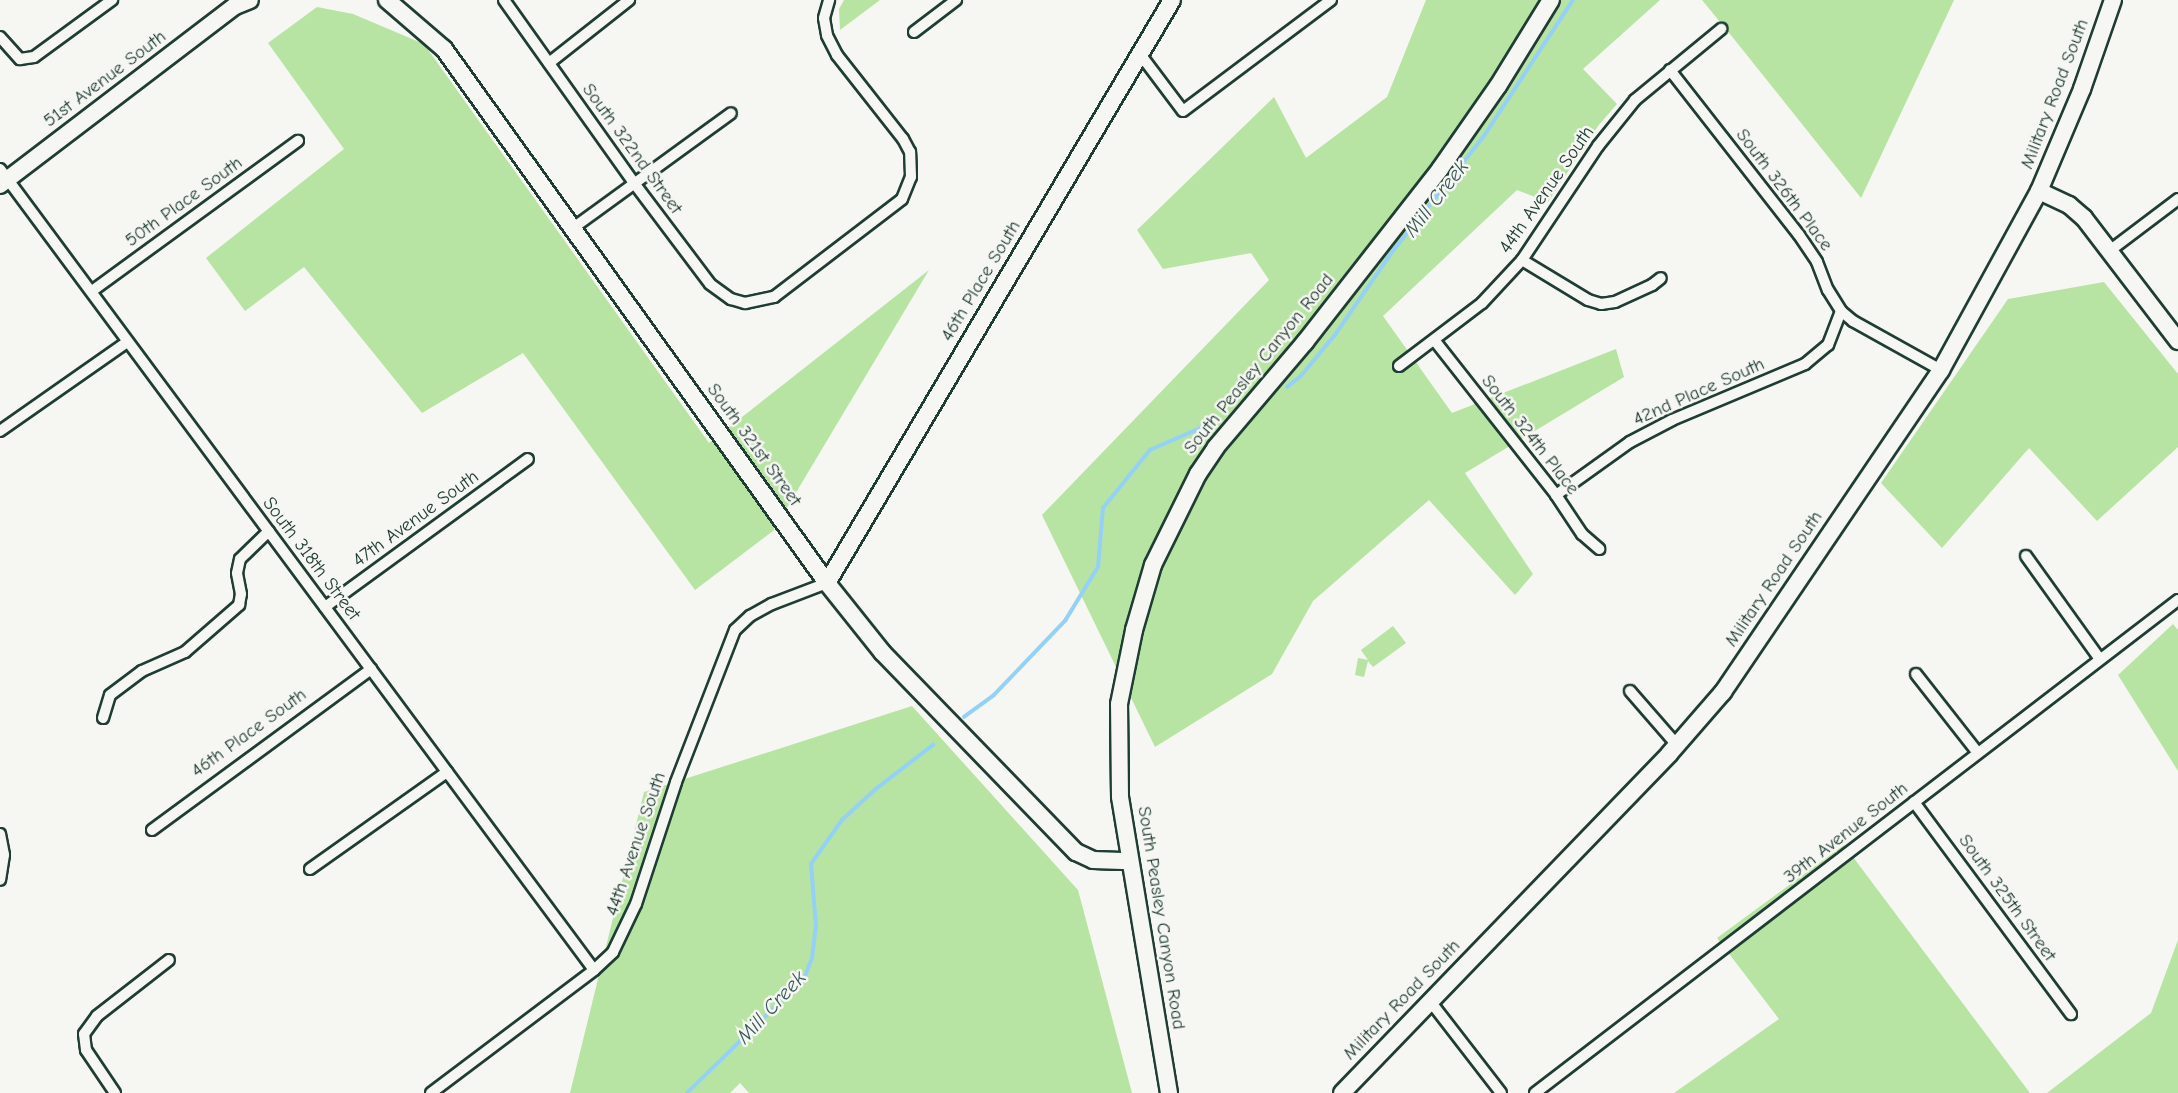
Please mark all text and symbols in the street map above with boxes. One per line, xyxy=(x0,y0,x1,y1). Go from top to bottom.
street label: Military Road South xyxy=(2016,16,2094,172)
street label: 51st Avenue South xyxy=(39,25,171,133)
street label: South 322nd Street xyxy=(577,79,687,219)
street label: 44th Avenue South xyxy=(1495,122,1599,258)
street label: South 326th Place xyxy=(1731,124,1837,256)
street label: 50th Place South xyxy=(121,152,247,252)
water label: Mill Creek xyxy=(1398,155,1474,241)
street label: 46th Place South xyxy=(936,216,1026,346)
street label: South Peasley Canyon Road xyxy=(1179,269,1339,459)
street label: 42nd Place South xyxy=(1630,353,1768,431)
street label: South 324th Place xyxy=(1476,370,1584,500)
street label: South 321st Street xyxy=(702,379,806,511)
street label: 47th Avenue South xyxy=(349,466,483,572)
street label: South 318th Street xyxy=(257,493,365,625)
street label: Military Road South xyxy=(1720,507,1828,651)
street label: 46th Place South xyxy=(187,684,311,782)
street label: 44th Avenue South xyxy=(601,769,671,919)
street label: 39th Avenue South xyxy=(1779,777,1913,889)
street label: South Peasley Canyon Road xyxy=(1132,805,1190,1031)
street label: South 325th Street xyxy=(1953,830,2061,966)
street label: Military Road South xyxy=(1339,935,1465,1065)
water label: Mill Creek xyxy=(731,965,811,1049)

